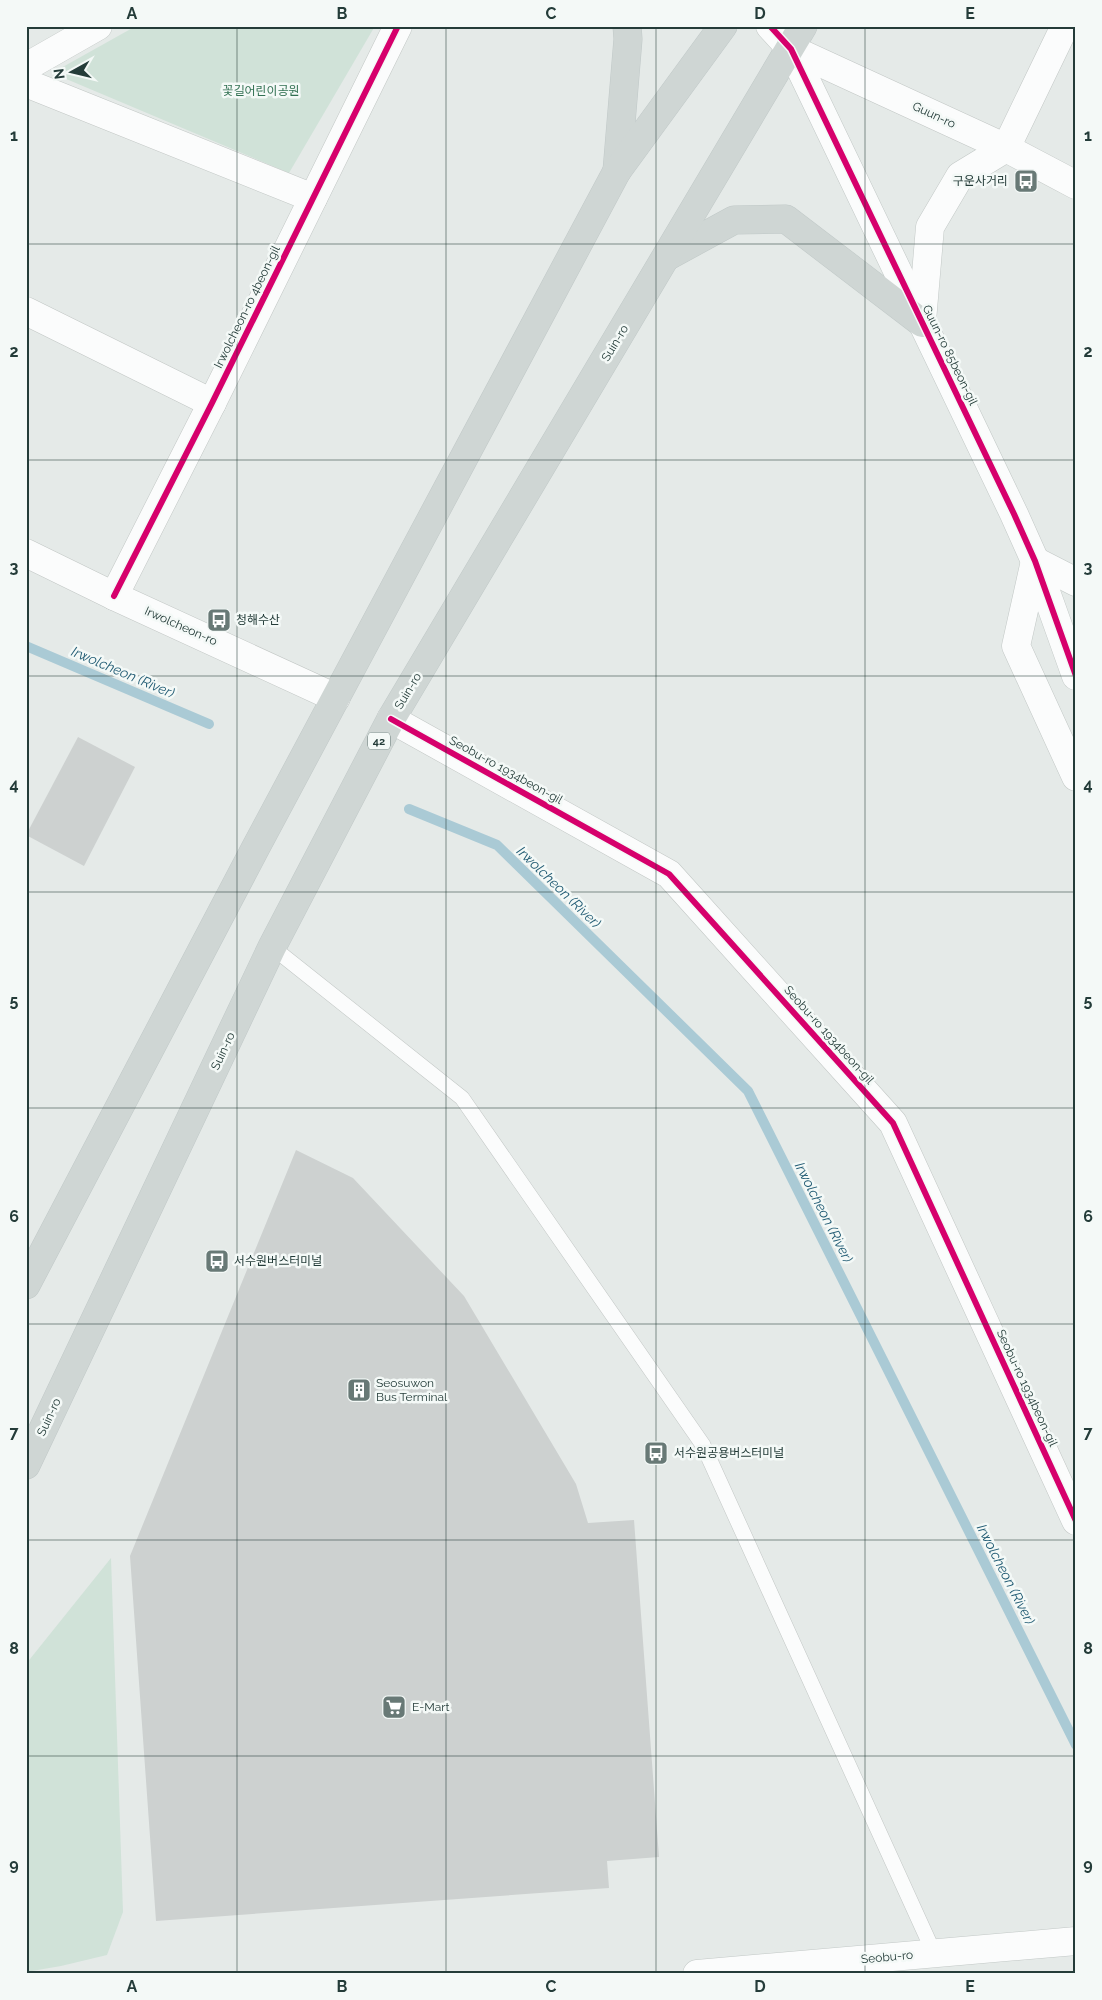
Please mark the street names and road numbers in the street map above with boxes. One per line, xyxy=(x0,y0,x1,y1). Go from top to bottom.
street label: Guun-ro xyxy=(910,99,958,131)
street label: Irwolcheon-ro 4beon-gil xyxy=(211,243,283,371)
street label: Guun-ro 85beon-gil xyxy=(920,303,981,408)
street label: Suin-ro xyxy=(599,322,631,364)
street label: Irwolcheon-ro xyxy=(142,604,220,648)
street label: Suin-ro xyxy=(392,670,424,712)
road number: 42 xyxy=(368,732,390,749)
street label: Seobu-ro 1934beon-gil xyxy=(447,733,566,807)
street label: Seobu-ro 1934beon-gil xyxy=(781,983,877,1088)
street label: Suin-ro xyxy=(208,1030,238,1072)
street label: Seobu-ro 1934beon-gil xyxy=(994,1327,1061,1449)
street label: Suin-ro xyxy=(34,1396,64,1438)
street label: Seobu-ro xyxy=(860,1948,914,1966)

